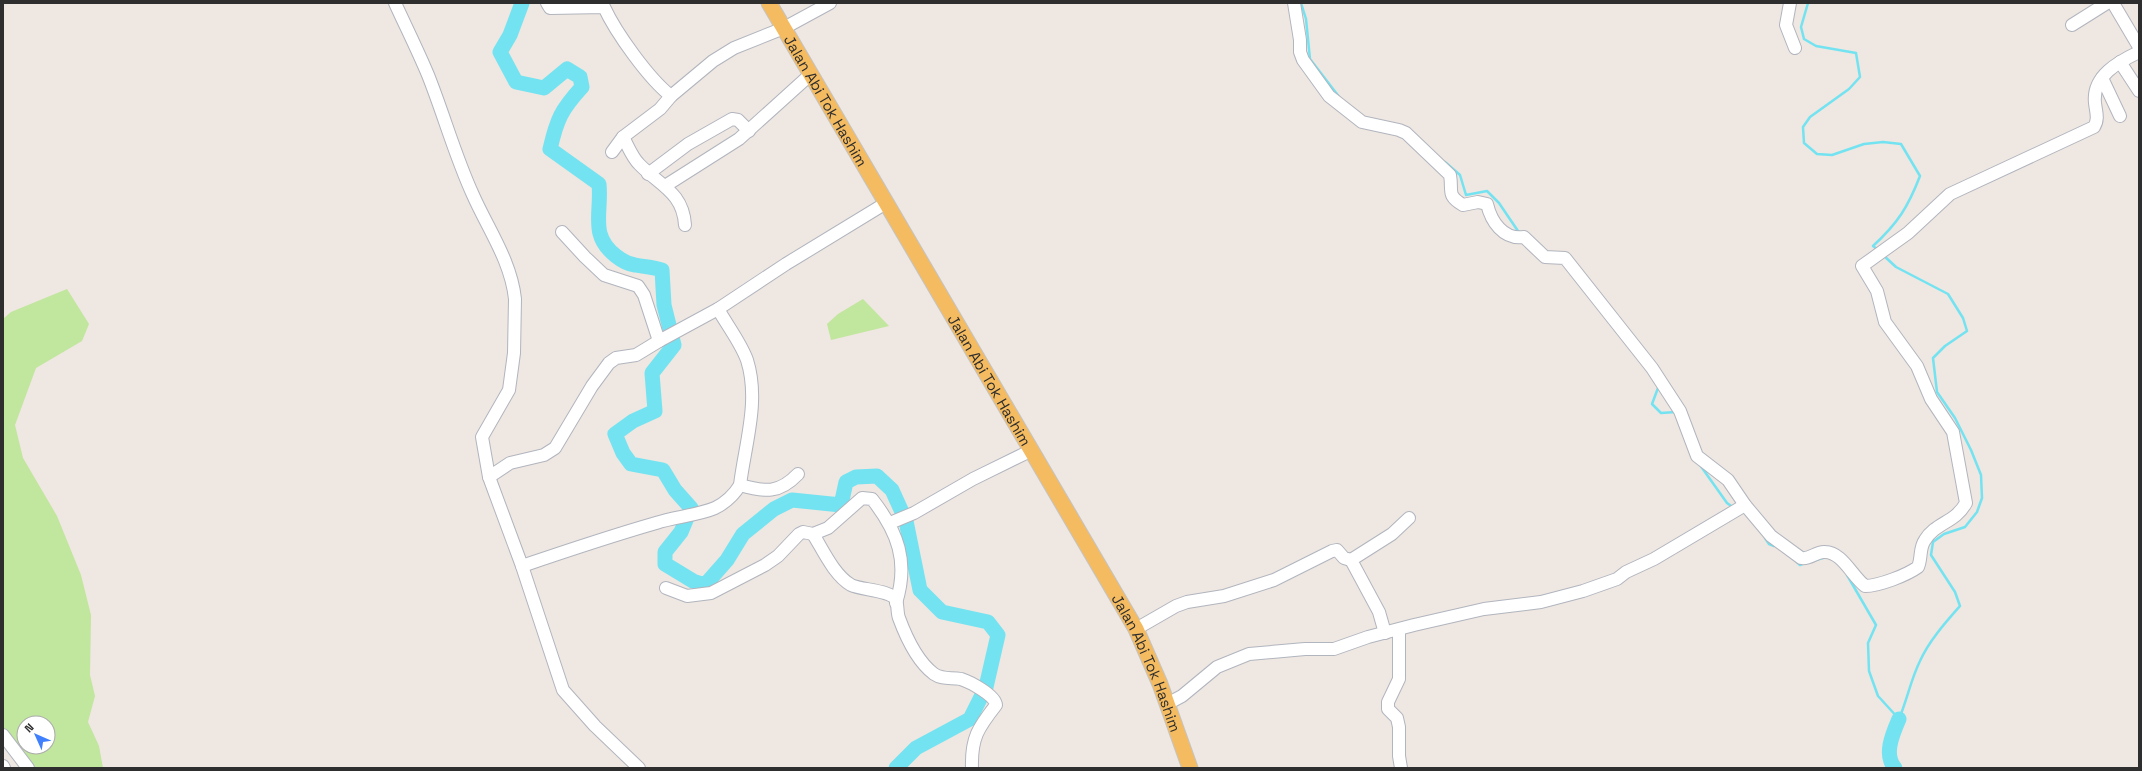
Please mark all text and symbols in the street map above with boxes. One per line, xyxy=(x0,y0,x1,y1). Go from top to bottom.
street label: Jalan Abi Tok Hashim xyxy=(780,31,872,170)
street label: Jalan Abi Tok Hashim xyxy=(944,311,1036,449)
street label: Jalan Abi Tok Hashim xyxy=(1108,590,1186,734)
north arrow xyxy=(16,715,56,755)
text: N xyxy=(21,720,36,735)

